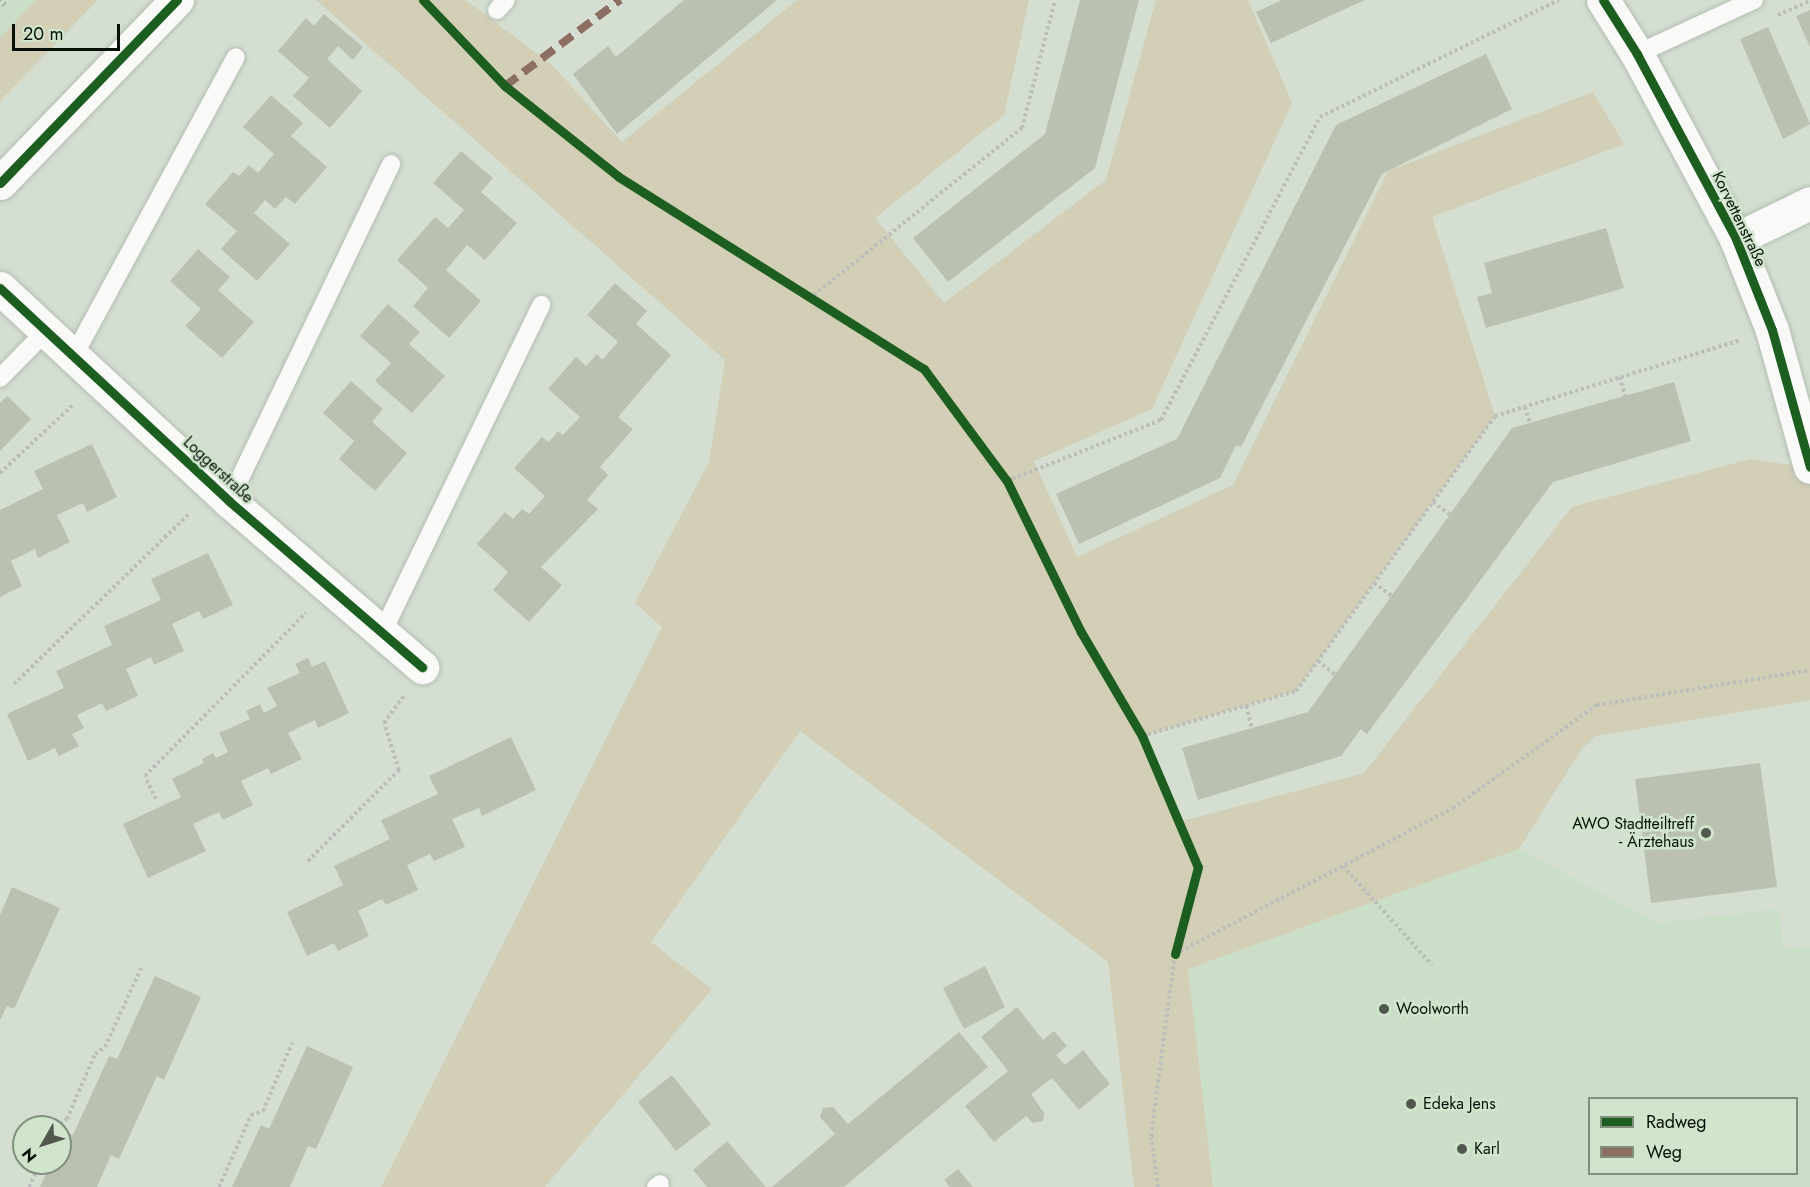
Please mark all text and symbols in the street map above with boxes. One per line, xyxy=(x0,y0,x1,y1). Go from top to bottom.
scale bar xyxy=(15,12,123,50)
text: 20 m xyxy=(23,21,63,47)
street label: Korvettenstraße xyxy=(1708,168,1770,270)
street label: Loggerstraße xyxy=(179,433,257,507)
place label: AWO Stadtteiltreff - Ärztehaus xyxy=(1572,814,1694,852)
marker: AWO Stadtteiltreff - Ärztehaus xyxy=(1699,826,1713,840)
place label: Woolworth xyxy=(1396,999,1469,1019)
marker: Woolworth xyxy=(1377,1002,1391,1016)
place label: Edeka Jens xyxy=(1423,1094,1496,1114)
marker: Edeka Jens xyxy=(1404,1097,1418,1111)
legend xyxy=(1588,1097,1798,1175)
text: Radweg xyxy=(1646,1109,1707,1135)
north arrow xyxy=(12,1115,72,1175)
place label: Karl xyxy=(1474,1139,1500,1159)
text: Weg xyxy=(1646,1139,1682,1165)
marker: Karl xyxy=(1455,1142,1469,1156)
text: N xyxy=(16,1143,42,1168)

